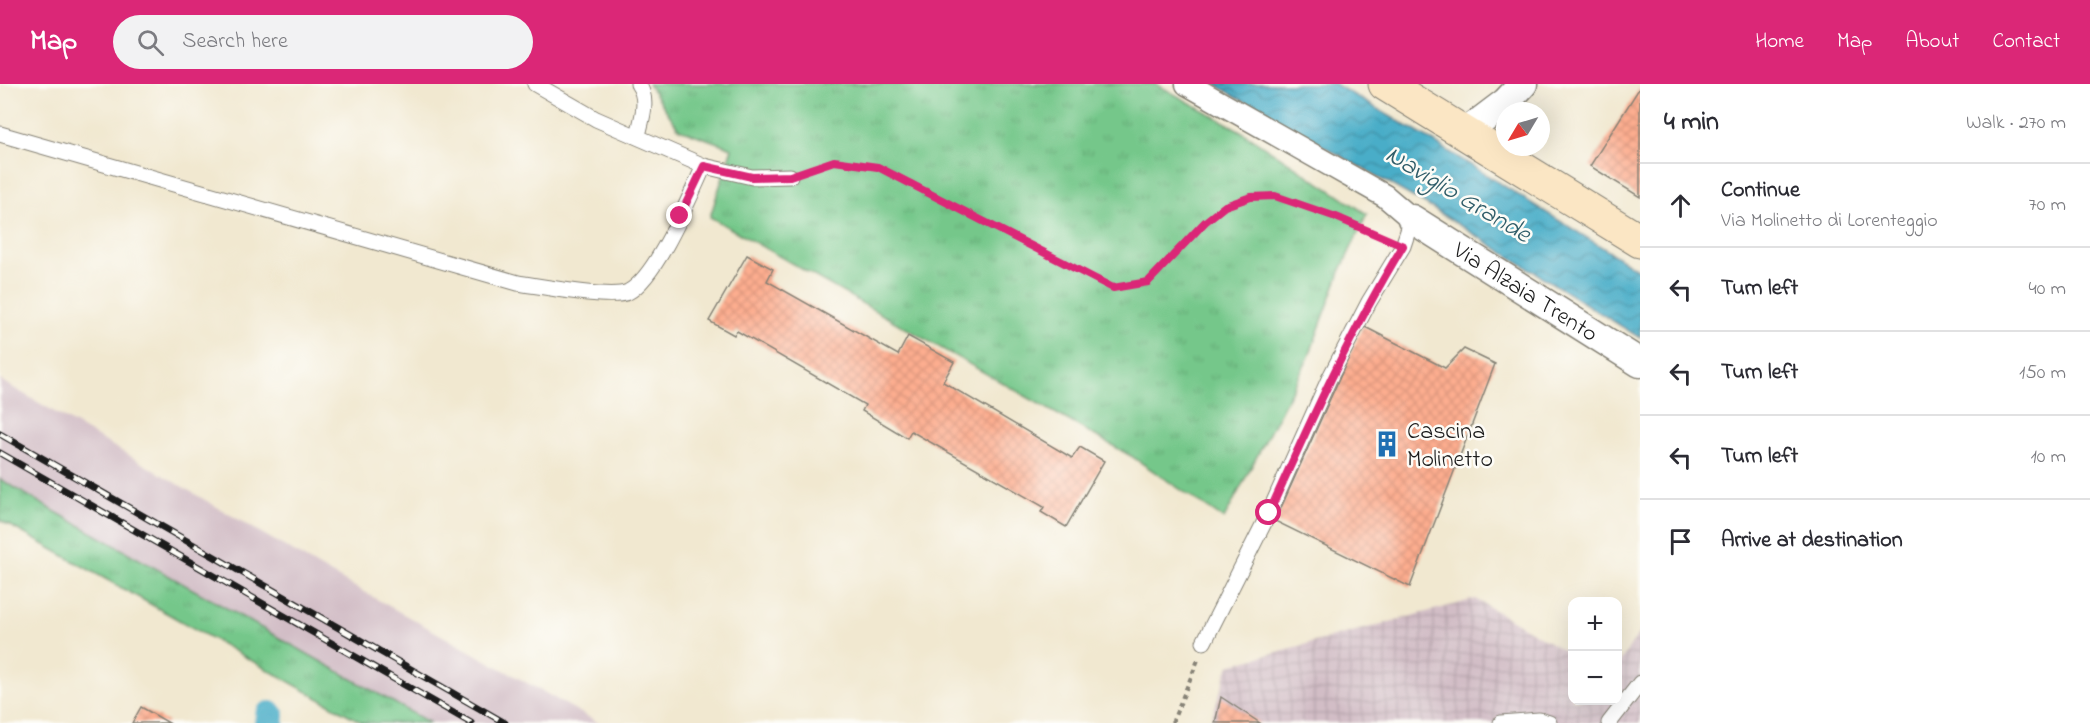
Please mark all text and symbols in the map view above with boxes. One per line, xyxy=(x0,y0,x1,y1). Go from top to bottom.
search box xyxy=(113,15,533,69)
text: Map xyxy=(30,22,77,63)
icon: search xyxy=(134,26,167,59)
text: Search here xyxy=(182,26,288,58)
text: Home xyxy=(1755,27,1804,57)
text: Map xyxy=(1837,27,1872,57)
text: About xyxy=(1905,27,1959,57)
text: Contact xyxy=(1992,27,2060,57)
north arrow xyxy=(1496,102,1550,156)
text: 4 min xyxy=(1664,104,1719,142)
text: Walk · 270 m xyxy=(1966,109,2066,138)
water label: Naviglio Grande xyxy=(1378,137,1538,255)
text: Continue xyxy=(1721,175,1800,207)
icon: ahead xyxy=(1664,189,1697,222)
text: 70 m xyxy=(2029,191,2066,220)
route end xyxy=(666,202,692,228)
text: Via Molinetto di Lorenteggio xyxy=(1721,207,1938,236)
street label: Via Alzaia Trento xyxy=(1445,234,1604,352)
icon: left xyxy=(1664,273,1697,306)
text: Turn left xyxy=(1721,273,1798,305)
text: 40 m xyxy=(2029,275,2066,304)
icon: left xyxy=(1664,357,1697,390)
text: Turn left xyxy=(1721,357,1798,389)
text: 150 m xyxy=(2019,359,2066,388)
place label: Cascina Molinetto xyxy=(1407,415,1493,478)
building icon: Cascina Molinetto xyxy=(1372,429,1402,459)
icon: left xyxy=(1664,441,1697,474)
text: Turn left xyxy=(1721,441,1798,473)
text: 10 m xyxy=(2030,443,2066,472)
route start xyxy=(1255,499,1281,525)
icon: arrive xyxy=(1664,525,1697,558)
text: Arrive at destination xyxy=(1721,525,1903,557)
map controls xyxy=(1568,597,1622,705)
button: + xyxy=(1568,597,1622,651)
button: − xyxy=(1568,651,1622,705)

